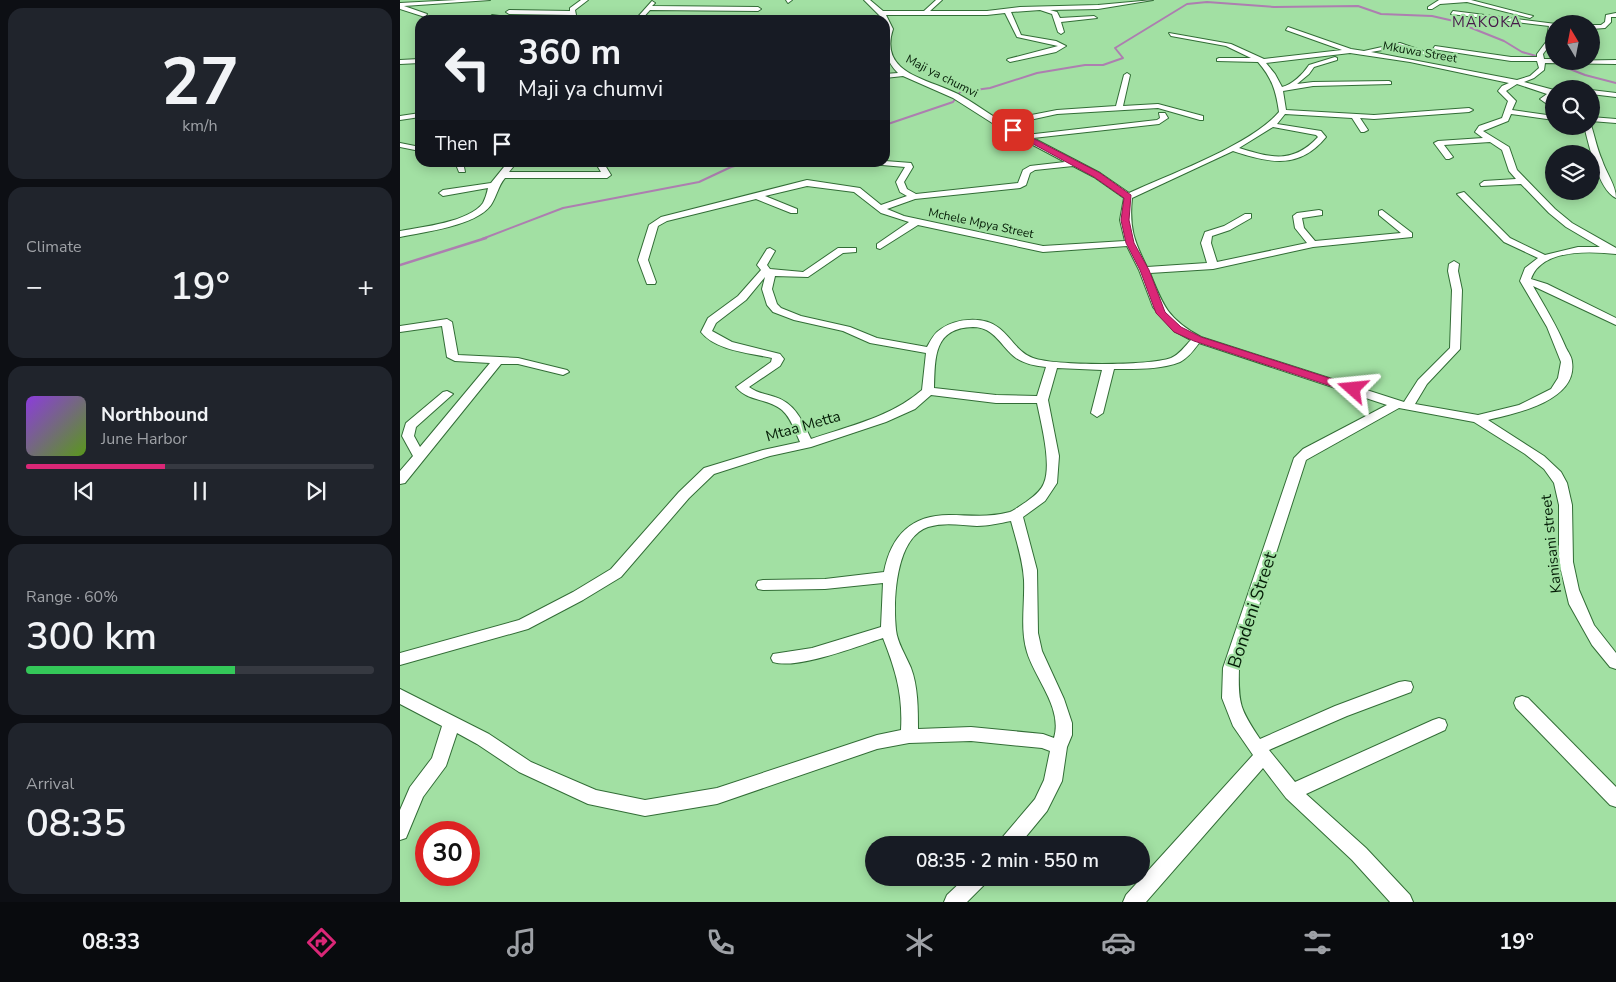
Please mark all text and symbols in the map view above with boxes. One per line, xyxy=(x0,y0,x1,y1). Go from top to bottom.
district label: MAKOKA xyxy=(1452,12,1522,32)
north arrow xyxy=(1545,15,1600,70)
map controls xyxy=(1545,15,1600,200)
text: 360 m xyxy=(518,29,621,76)
icon: left xyxy=(435,35,500,100)
text: 27 xyxy=(161,38,239,127)
street label: Mkuwa Street xyxy=(1382,38,1459,67)
street label: Maji ya chumvi xyxy=(903,51,981,101)
text: Maji ya chumvi xyxy=(518,74,663,104)
button: search xyxy=(1545,80,1600,135)
pin xyxy=(992,109,1034,151)
text: km/h xyxy=(182,115,218,137)
icon: arrive xyxy=(999,116,1027,144)
icon: arrive xyxy=(488,130,516,158)
text: Then xyxy=(435,131,478,157)
button: layers xyxy=(1545,145,1600,200)
street label: Mchele Mpya Street xyxy=(927,204,1036,242)
text: Climate xyxy=(26,236,81,258)
text: 19° xyxy=(170,261,230,312)
text: − xyxy=(26,268,43,306)
text: + xyxy=(357,268,374,306)
position arrow xyxy=(1326,362,1378,414)
text: Northbound xyxy=(101,402,208,428)
street label: Mtaa Metta xyxy=(763,406,843,446)
text: June Harbor xyxy=(101,428,187,450)
icon: previous xyxy=(70,477,98,505)
icon: pause xyxy=(186,477,214,505)
icon: next xyxy=(302,477,330,505)
street label: Kanisani street xyxy=(1536,493,1566,594)
street label: Bondeni Street xyxy=(1222,548,1282,671)
text: Range · 60% xyxy=(26,586,118,608)
text: 300 km xyxy=(26,611,157,662)
text: Arrival xyxy=(26,773,74,795)
text: 08:35 xyxy=(26,798,126,849)
speed limit sign: 30 xyxy=(415,821,480,886)
text: 08:35 · 2 min · 550 m xyxy=(916,848,1099,874)
icon: directions xyxy=(304,925,339,960)
icon: music xyxy=(504,925,539,960)
icon: phone xyxy=(703,925,738,960)
icon: climate xyxy=(902,925,937,960)
icon: car xyxy=(1101,925,1136,960)
icon: filters xyxy=(1300,925,1335,960)
text: 08:33 xyxy=(82,927,140,957)
text: 19° xyxy=(1499,927,1534,957)

